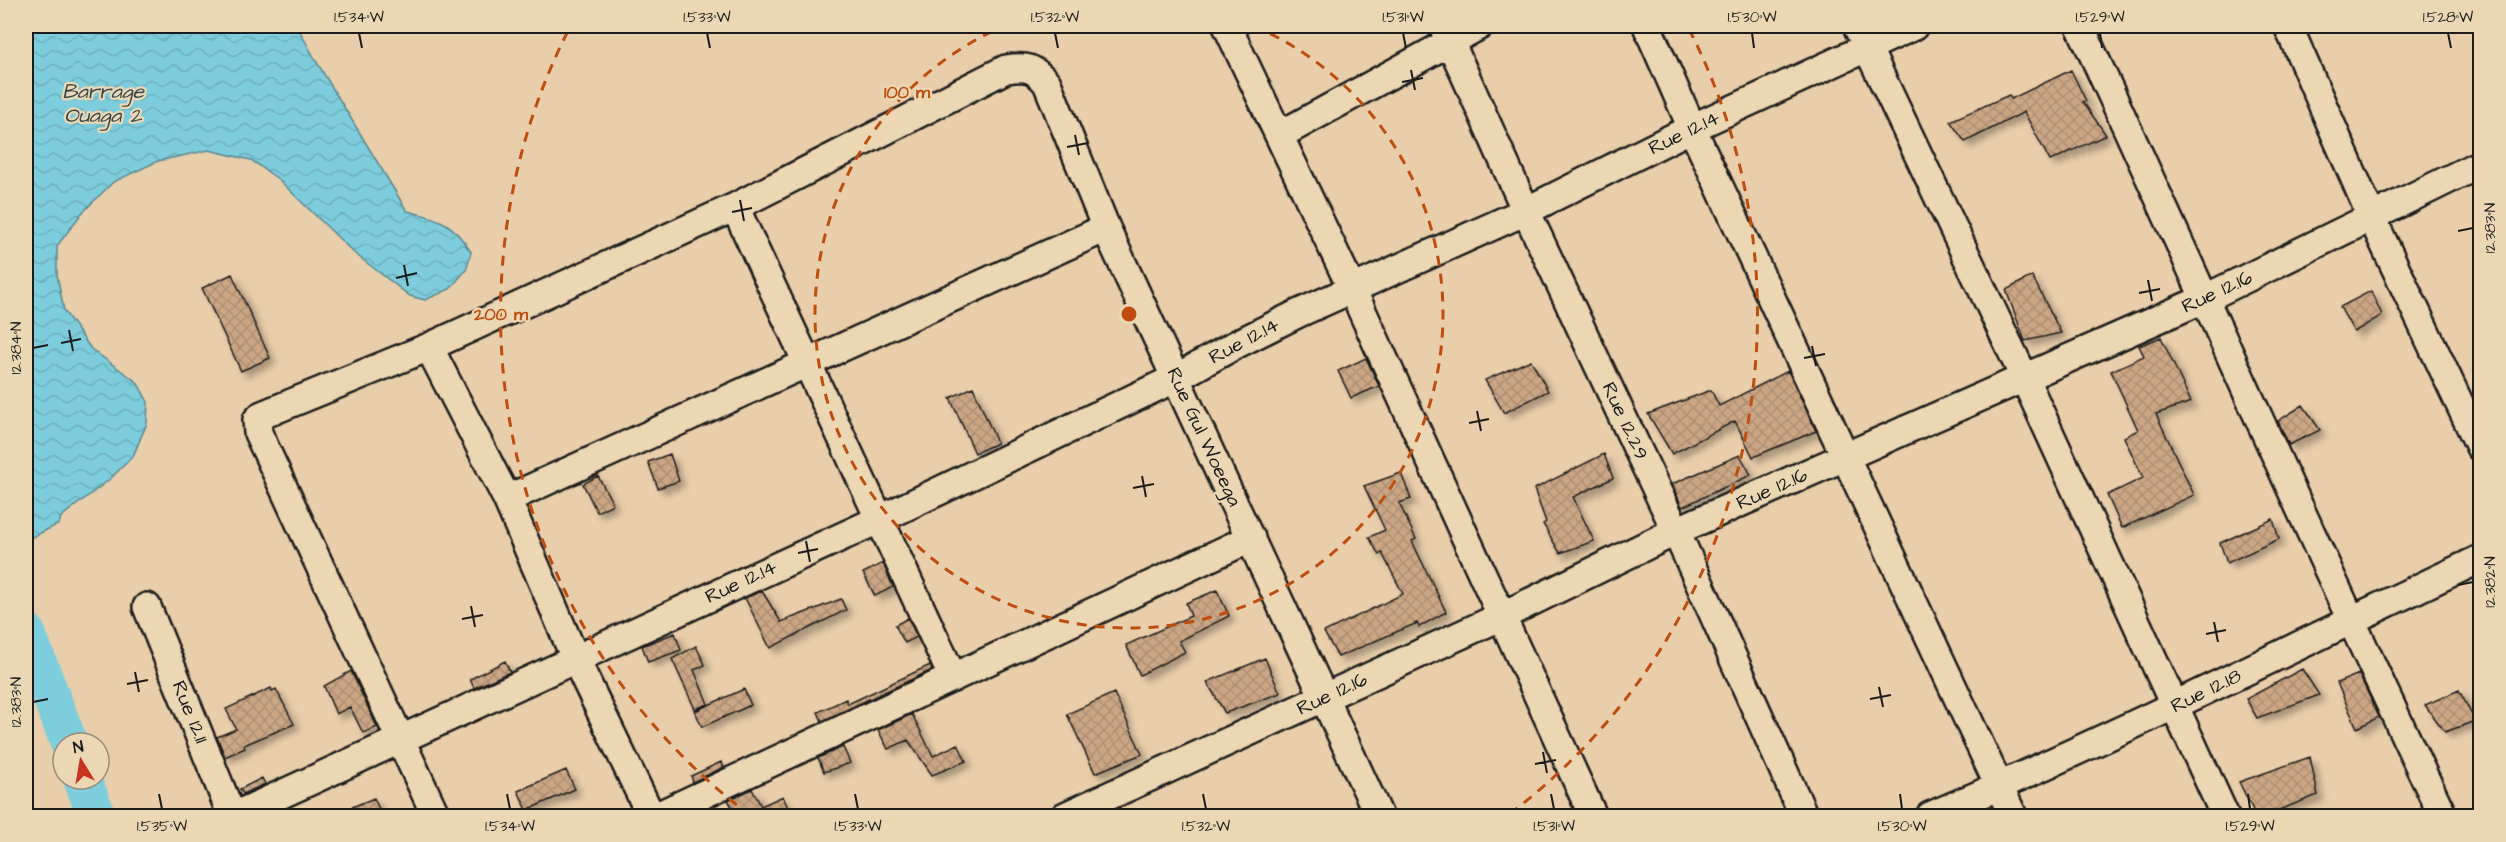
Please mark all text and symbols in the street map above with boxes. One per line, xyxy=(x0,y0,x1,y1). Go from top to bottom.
text: 1.534°W xyxy=(334,7,384,28)
text: 1.533°W xyxy=(683,7,731,28)
text: 1.532°W xyxy=(1031,7,1079,28)
text: 1.531°W xyxy=(1382,7,1424,28)
text: 1.530°W xyxy=(1727,7,1777,28)
text: 1.529°W xyxy=(2075,7,2125,28)
text: 1.528°W xyxy=(2423,7,2473,28)
water label: Barrage Ouaga 2 xyxy=(62,77,145,131)
text: 100 m xyxy=(884,80,931,105)
street label: Rue 12.14 xyxy=(1644,104,1725,162)
text: 12.383°N xyxy=(2480,203,2501,253)
street label: Rue 12.16 xyxy=(2177,263,2257,321)
text: 200 m xyxy=(473,302,529,327)
centre of rings xyxy=(1119,304,1139,324)
street label: Rue 12.14 xyxy=(1204,311,1285,371)
text: 12.384°N xyxy=(6,322,27,374)
street label: Rue Gul Woeega xyxy=(1159,363,1249,512)
street label: Rue 12.29 xyxy=(1595,378,1655,464)
street label: Rue 12.16 xyxy=(1732,461,1812,517)
street label: Rue 12.14 xyxy=(701,553,782,611)
text: 12.382°N xyxy=(2480,556,2501,608)
street label: Rue 12.18 xyxy=(2166,662,2246,720)
street label: Rue 12.16 xyxy=(1292,665,1372,723)
text: 12.383°N xyxy=(6,677,27,727)
street label: Rue 12.11 xyxy=(165,677,215,748)
north arrow xyxy=(51,731,111,791)
text: N xyxy=(71,736,85,759)
text: 1.535°W xyxy=(137,816,187,837)
text: 1.534°W xyxy=(485,816,535,837)
text: 1.533°W xyxy=(834,816,882,837)
text: 1.532°W xyxy=(1182,816,1230,837)
text: 1.531°W xyxy=(1533,816,1575,837)
text: 1.530°W xyxy=(1877,816,1927,837)
text: 1.529°W xyxy=(2225,816,2275,837)

